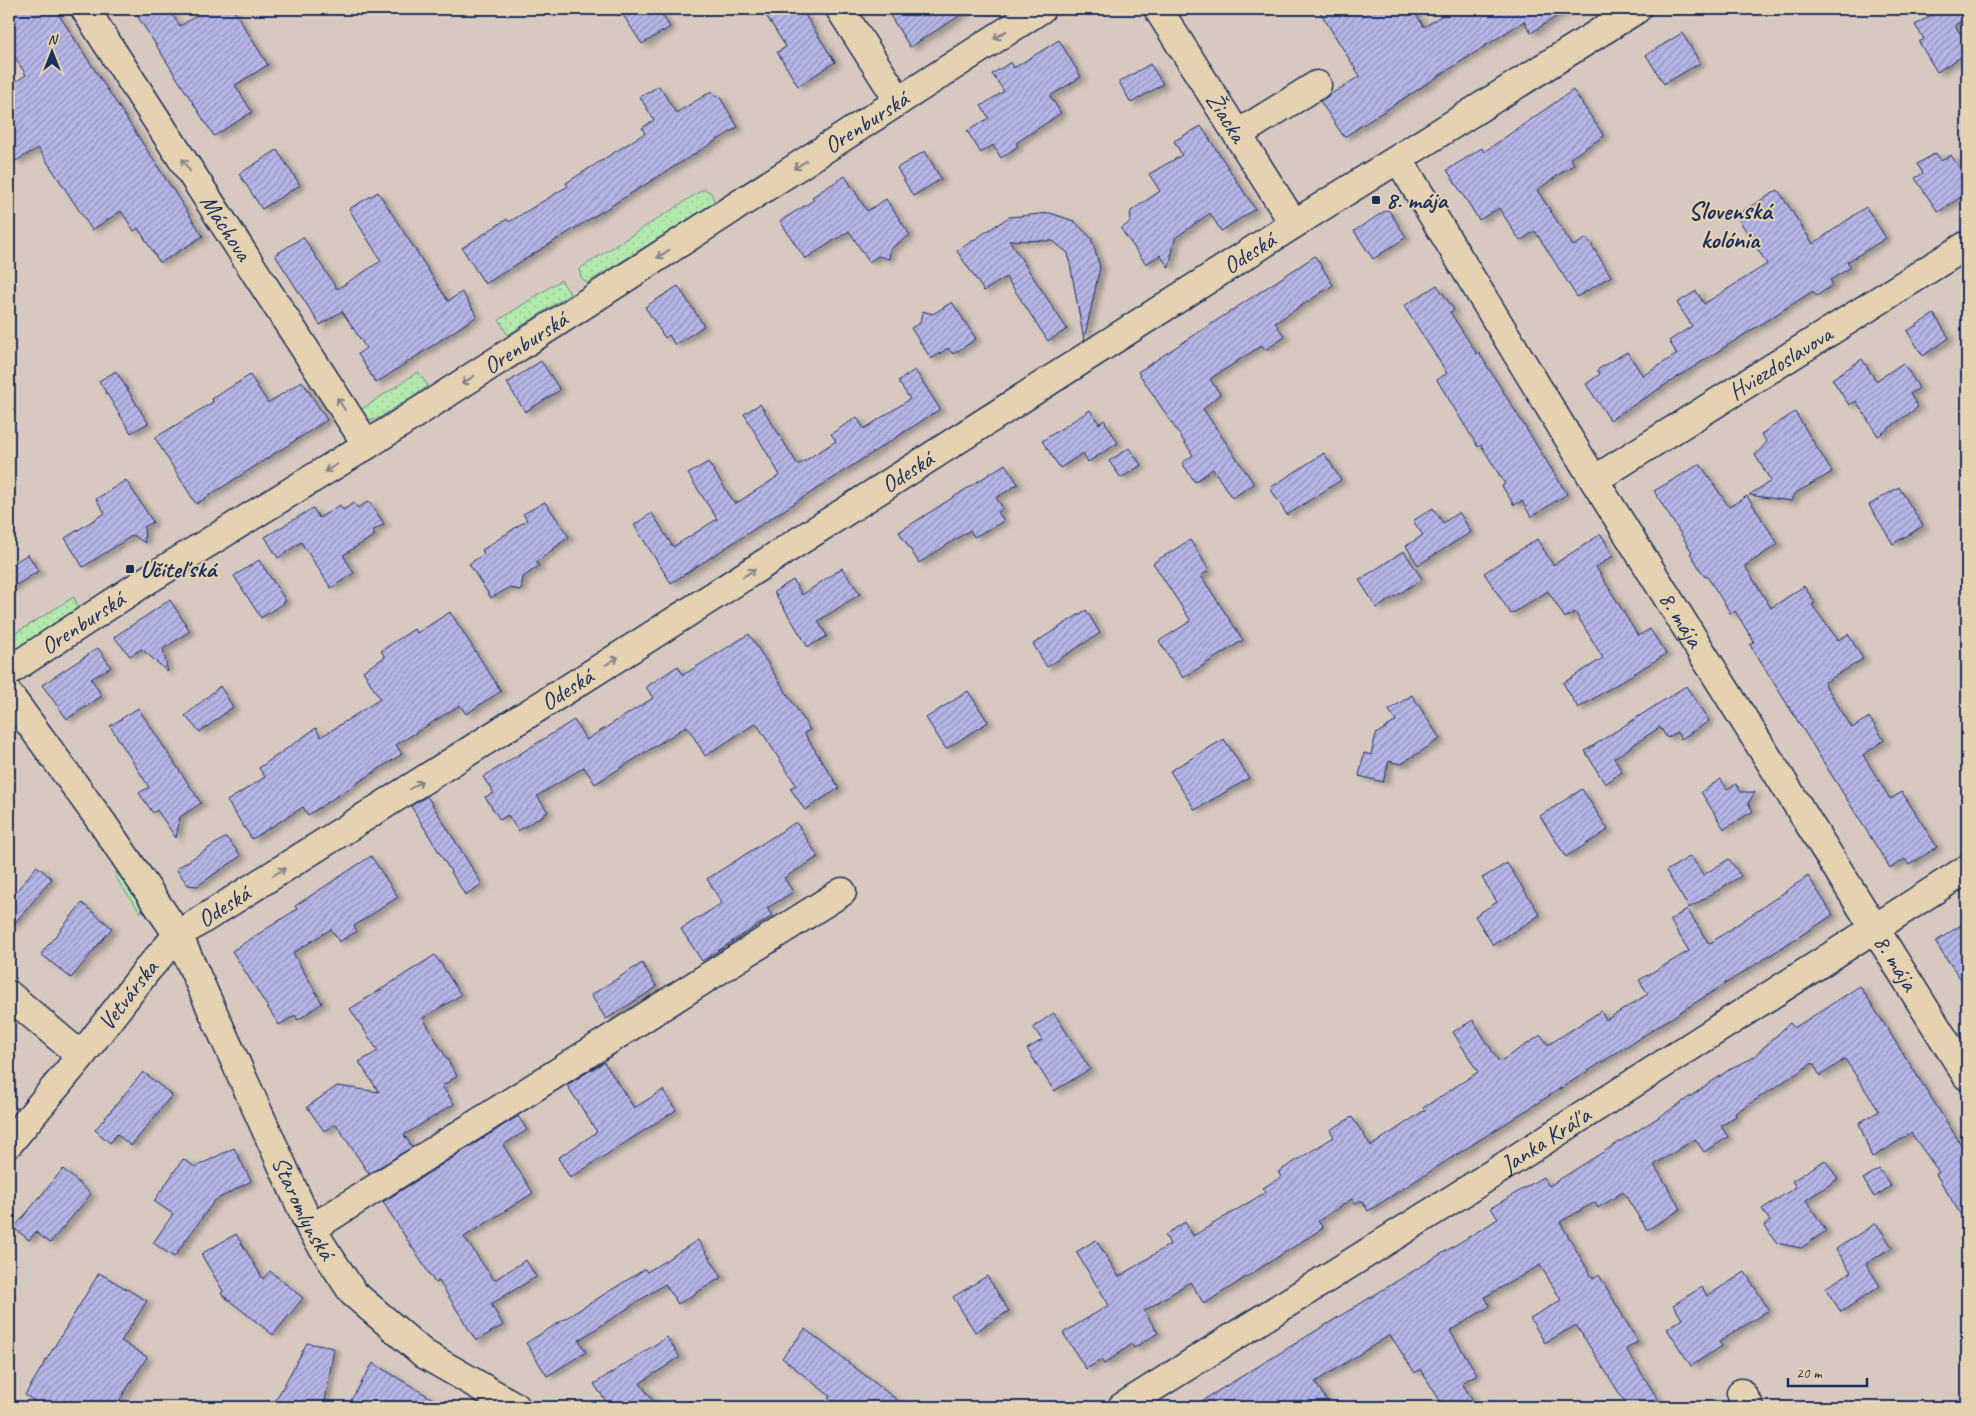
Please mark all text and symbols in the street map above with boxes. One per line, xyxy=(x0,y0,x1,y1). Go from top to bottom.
north arrow xyxy=(28,28,78,78)
text: N xyxy=(48,31,59,48)
one-way arrow xyxy=(994,31,1008,41)
street label: Orenburská xyxy=(818,82,916,160)
street label: Žiacka xyxy=(1199,86,1255,150)
one-way arrow xyxy=(181,159,191,173)
one-way arrow xyxy=(793,161,807,171)
place label: 8. mája xyxy=(1386,185,1450,215)
street label: Máchova xyxy=(194,188,259,267)
marker: 8. mája xyxy=(1370,194,1382,206)
district label: Slovenská kolónia xyxy=(1688,195,1775,256)
street label: Odeská xyxy=(1217,224,1283,281)
one-way arrow xyxy=(657,249,671,259)
street label: Orenburská xyxy=(477,303,575,381)
street label: Hviezdoslavova xyxy=(1723,318,1839,407)
one-way arrow xyxy=(461,375,475,385)
one-way arrow xyxy=(336,398,346,412)
street label: Odeská xyxy=(875,443,941,500)
one-way arrow xyxy=(325,463,339,473)
place label: Učiteľská xyxy=(140,554,218,584)
marker: Učiteľská xyxy=(124,563,136,575)
one-way arrow xyxy=(742,568,756,578)
street label: Orenburská xyxy=(35,583,132,661)
street label: 8. mája xyxy=(1652,586,1711,654)
one-way arrow xyxy=(605,656,619,666)
street label: Odeská xyxy=(535,660,601,717)
one-way arrow xyxy=(409,780,423,791)
one-way arrow xyxy=(271,867,285,877)
street label: Odeská xyxy=(192,877,258,934)
street label: 8. mája xyxy=(1867,929,1926,998)
street label: Vetvárska xyxy=(91,952,165,1036)
street label: Janka Kráľa xyxy=(1494,1099,1597,1180)
street label: Staromlynská xyxy=(265,1152,343,1267)
scale bar xyxy=(1788,1356,1867,1388)
text: 20 m xyxy=(1796,1364,1823,1383)

